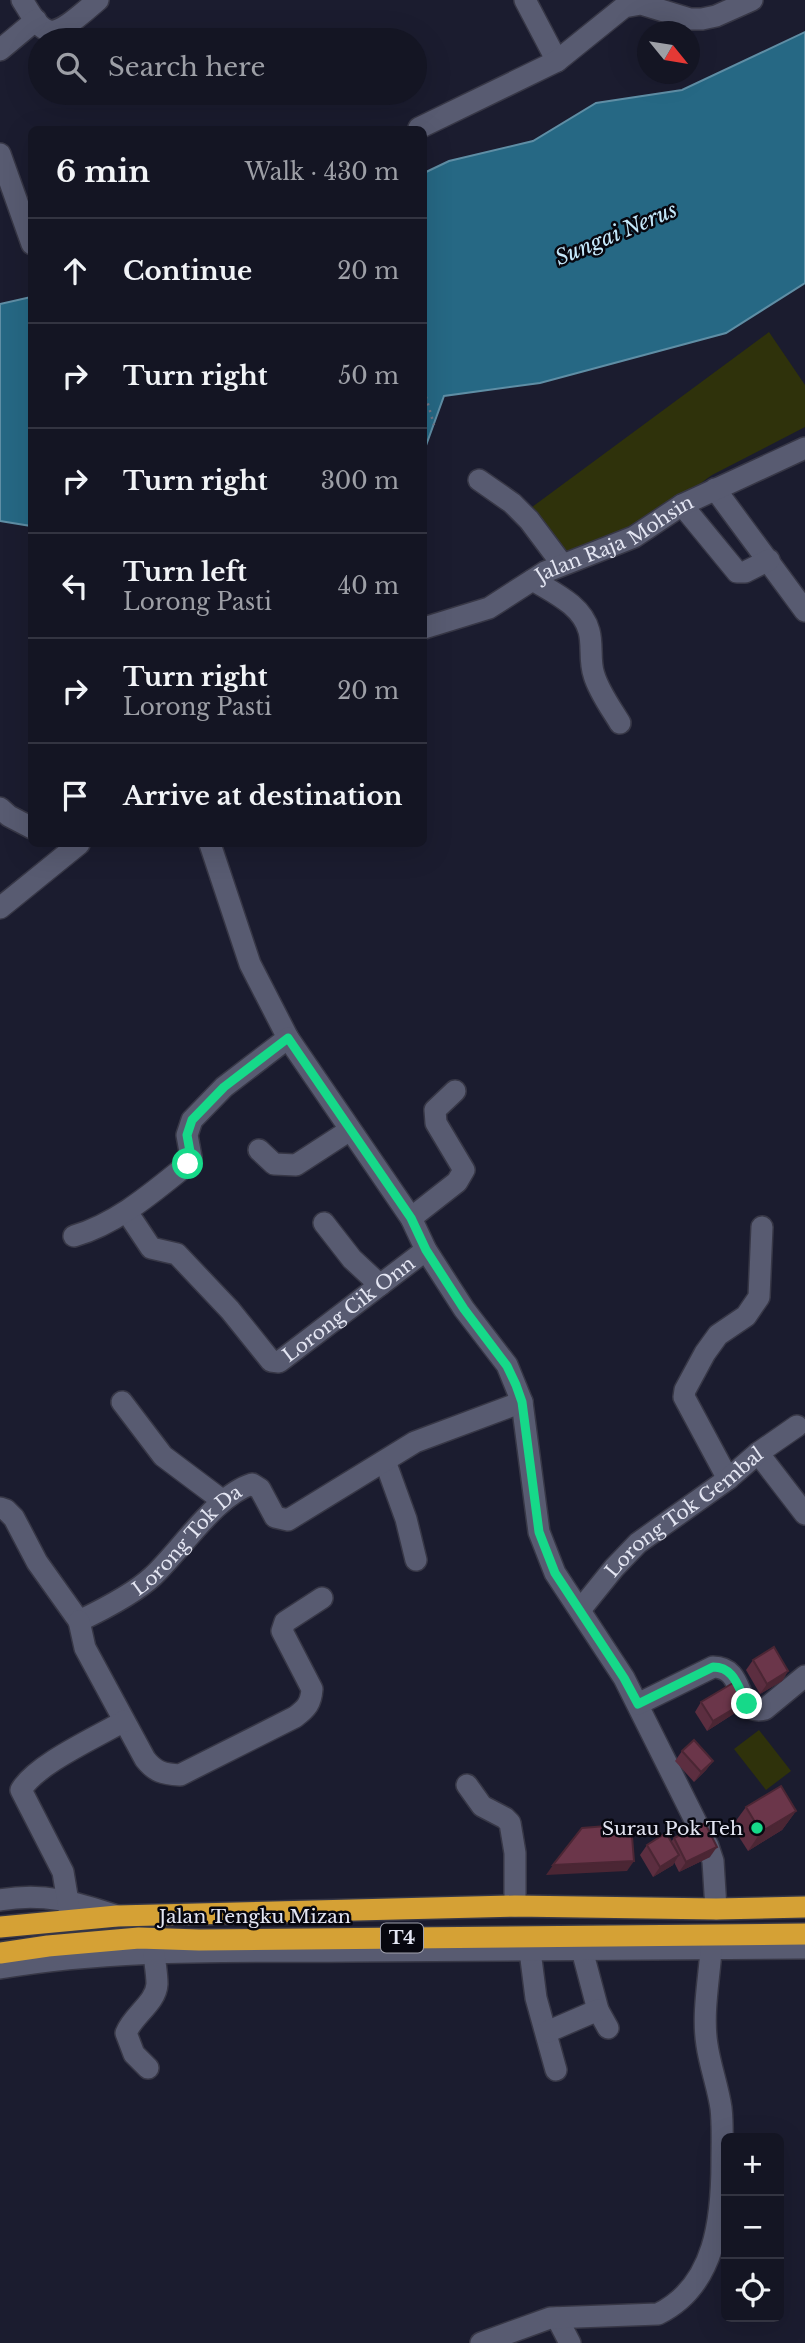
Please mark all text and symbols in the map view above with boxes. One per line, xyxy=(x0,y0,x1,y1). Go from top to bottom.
north arrow xyxy=(637,21,700,84)
search box xyxy=(28,28,427,105)
icon: search xyxy=(52,48,90,86)
text: Search here xyxy=(108,51,265,83)
text: 6 min xyxy=(56,153,150,190)
text: Walk · 430 m xyxy=(245,158,399,186)
water label: Sungai Nerus xyxy=(551,197,681,271)
icon: ahead xyxy=(56,252,94,290)
text: Continue xyxy=(123,255,252,287)
text: 20 m xyxy=(337,257,399,285)
icon: right xyxy=(56,357,94,395)
text: Turn right xyxy=(123,360,268,392)
text: 50 m xyxy=(338,362,399,390)
icon: right xyxy=(56,462,94,500)
text: Turn right xyxy=(123,465,268,497)
text: 300 m xyxy=(321,467,399,495)
street label: Jalan Raja Mohsin xyxy=(528,490,697,588)
text: Turn left xyxy=(123,556,247,588)
icon: left xyxy=(56,567,94,605)
text: 40 m xyxy=(338,572,399,600)
text: Lorong Pasti xyxy=(123,588,272,616)
text: Turn right xyxy=(123,661,268,693)
icon: right xyxy=(56,672,94,710)
text: 20 m xyxy=(337,677,399,705)
text: Lorong Pasti xyxy=(123,693,272,721)
icon: arrive xyxy=(56,777,94,815)
text: Arrive at destination xyxy=(123,780,403,812)
route start xyxy=(172,1148,203,1179)
street label: Lorong Cik Onn xyxy=(278,1251,419,1367)
street label: Lorong Tok Gembal xyxy=(600,1442,767,1582)
street label: Lorong Tok Da xyxy=(128,1479,246,1600)
route end xyxy=(731,1688,762,1719)
place label: Surau Pok Teh xyxy=(602,1817,743,1840)
marker: Surau Pok Teh xyxy=(749,1820,765,1836)
street label: Jalan Tengku Mizan xyxy=(156,1905,351,1928)
road number: T4 xyxy=(381,1924,423,1952)
map controls xyxy=(721,2133,784,2322)
button: + xyxy=(721,2133,784,2196)
button: − xyxy=(721,2196,784,2259)
button: locate xyxy=(721,2259,784,2322)

